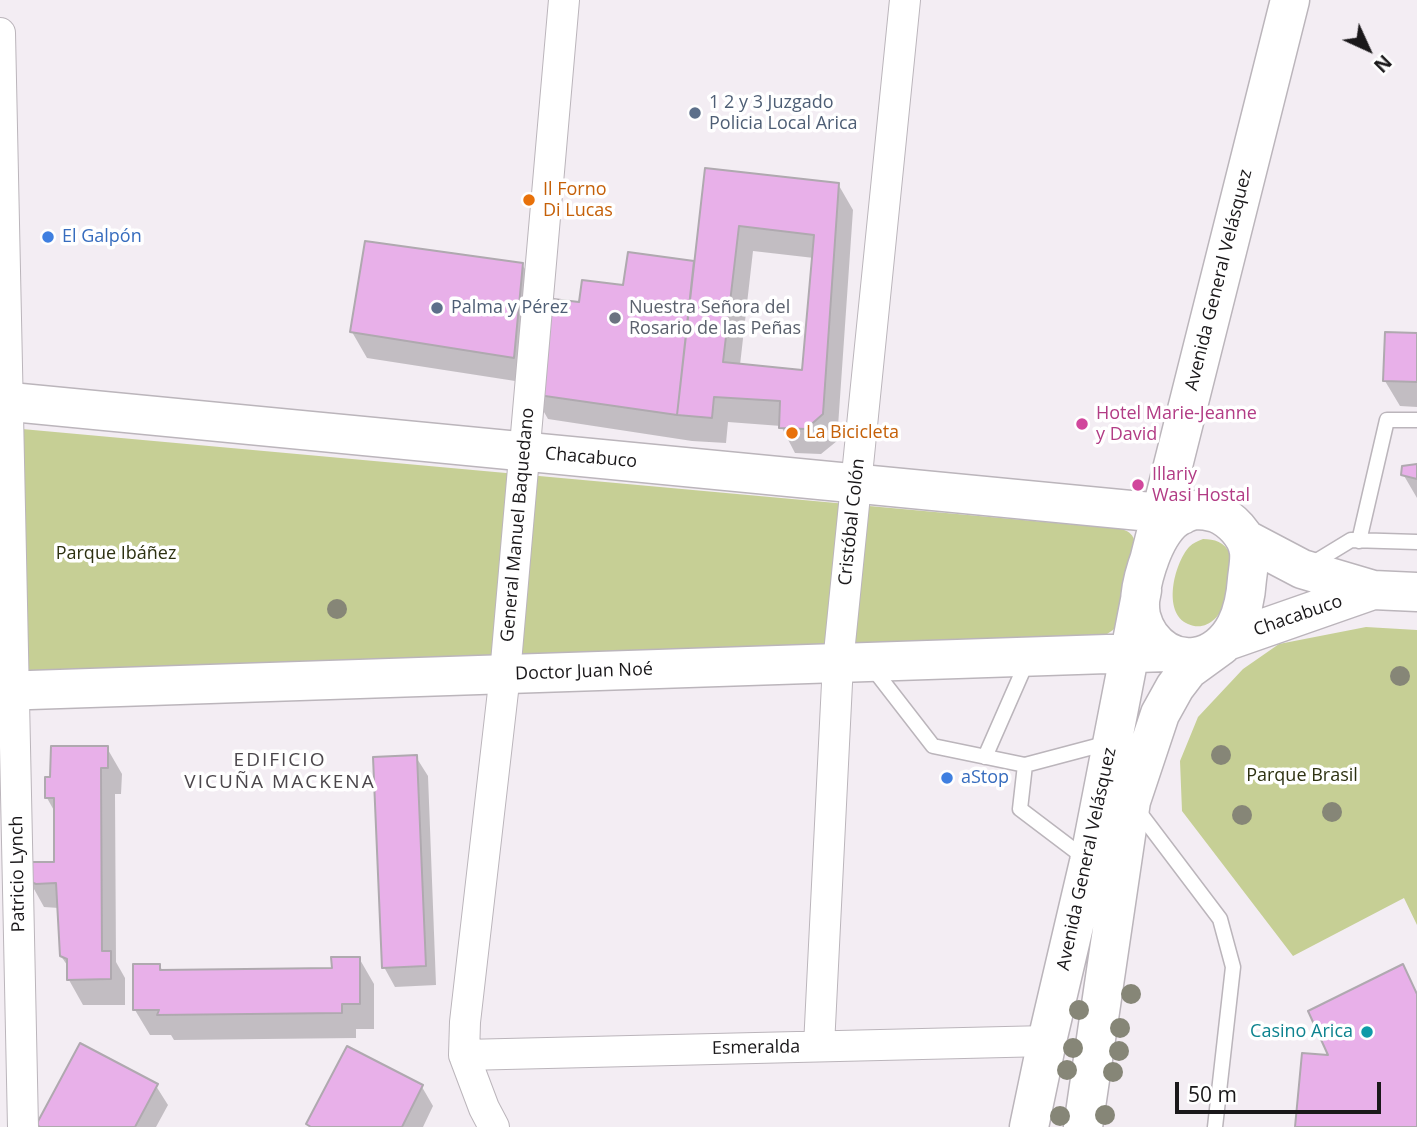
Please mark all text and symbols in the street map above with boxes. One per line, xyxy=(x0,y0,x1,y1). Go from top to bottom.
north arrow xyxy=(1333,14,1403,84)
text: N xyxy=(1368,49,1398,78)
place label: 1 2 y 3 Juzgado Policia Local Arica xyxy=(709,92,858,134)
marker: 1 2 y 3 Juzgado Policia Local Arica xyxy=(687,105,703,121)
street label: Avenida General Velásquez xyxy=(1181,167,1257,393)
place label: Il Forno Di Lucas xyxy=(543,179,613,222)
marker: Il Forno Di Lucas xyxy=(521,192,537,208)
place label: El Galpón xyxy=(62,226,142,248)
marker: El Galpón xyxy=(40,229,56,245)
place label: Palma y Pérez xyxy=(451,297,568,319)
place label: Nuestra Señora del Rosario de las Peñas xyxy=(629,297,801,340)
marker: Palma y Pérez xyxy=(429,300,445,316)
marker: Nuestra Señora del Rosario de las Peñas xyxy=(607,310,623,326)
place label: Hotel Marie-Jeanne y David xyxy=(1096,403,1257,446)
street label: General Manuel Baquedano xyxy=(497,407,539,643)
marker: Hotel Marie-Jeanne y David xyxy=(1074,416,1090,432)
place label: La Bicicleta xyxy=(806,422,899,444)
marker: La Bicicleta xyxy=(784,425,800,441)
street label: Chacabuco xyxy=(544,443,638,473)
street label: Cristóbal Colón xyxy=(835,457,869,587)
place label: Illariy Wasi Hostal xyxy=(1152,464,1250,506)
marker: Illariy Wasi Hostal xyxy=(1130,477,1146,493)
park label: Parque Ibáñez xyxy=(56,543,176,565)
street label: Chacabuco xyxy=(1251,591,1345,641)
street label: Doctor Juan Noé xyxy=(515,659,653,685)
street label: Avenida General Velásquez xyxy=(1053,746,1121,972)
district label: EDIFICIO VICUÑA MACKENA xyxy=(186,750,374,794)
park label: Parque Brasil xyxy=(1246,765,1358,787)
place label: aStop xyxy=(961,767,1009,789)
marker: aStop xyxy=(939,770,955,786)
street label: Patricio Lynch xyxy=(6,815,30,933)
place label: Casino Arica xyxy=(1250,1021,1353,1043)
marker: Casino Arica xyxy=(1359,1024,1375,1040)
street label: Esmeralda xyxy=(712,1036,800,1060)
scale bar xyxy=(1179,1068,1386,1112)
text: 50 m xyxy=(1188,1080,1237,1108)

